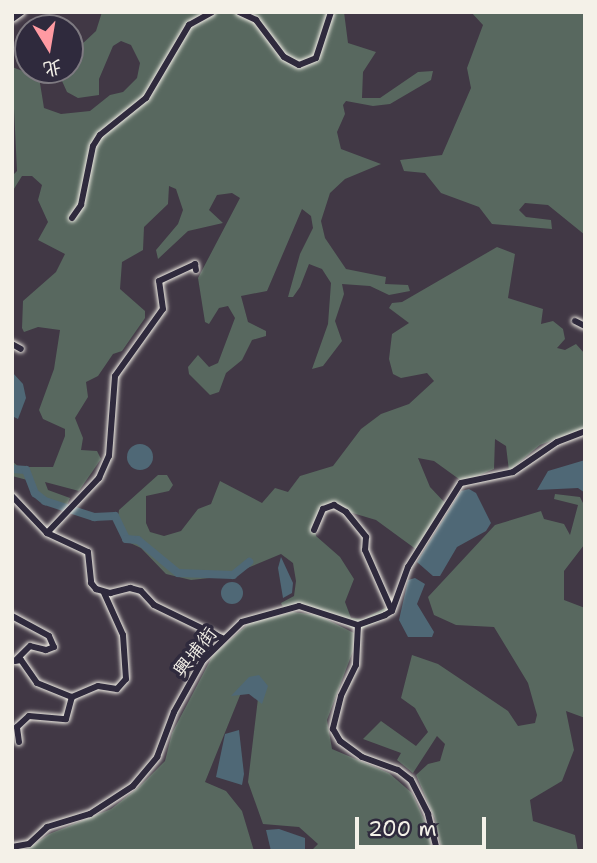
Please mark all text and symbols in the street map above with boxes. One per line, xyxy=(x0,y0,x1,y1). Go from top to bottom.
north arrow xyxy=(14,14,84,84)
text: 北 xyxy=(41,54,64,82)
street label: 興埔街 xyxy=(168,623,222,681)
scale bar xyxy=(359,804,490,848)
text: 200 m xyxy=(368,815,437,843)

